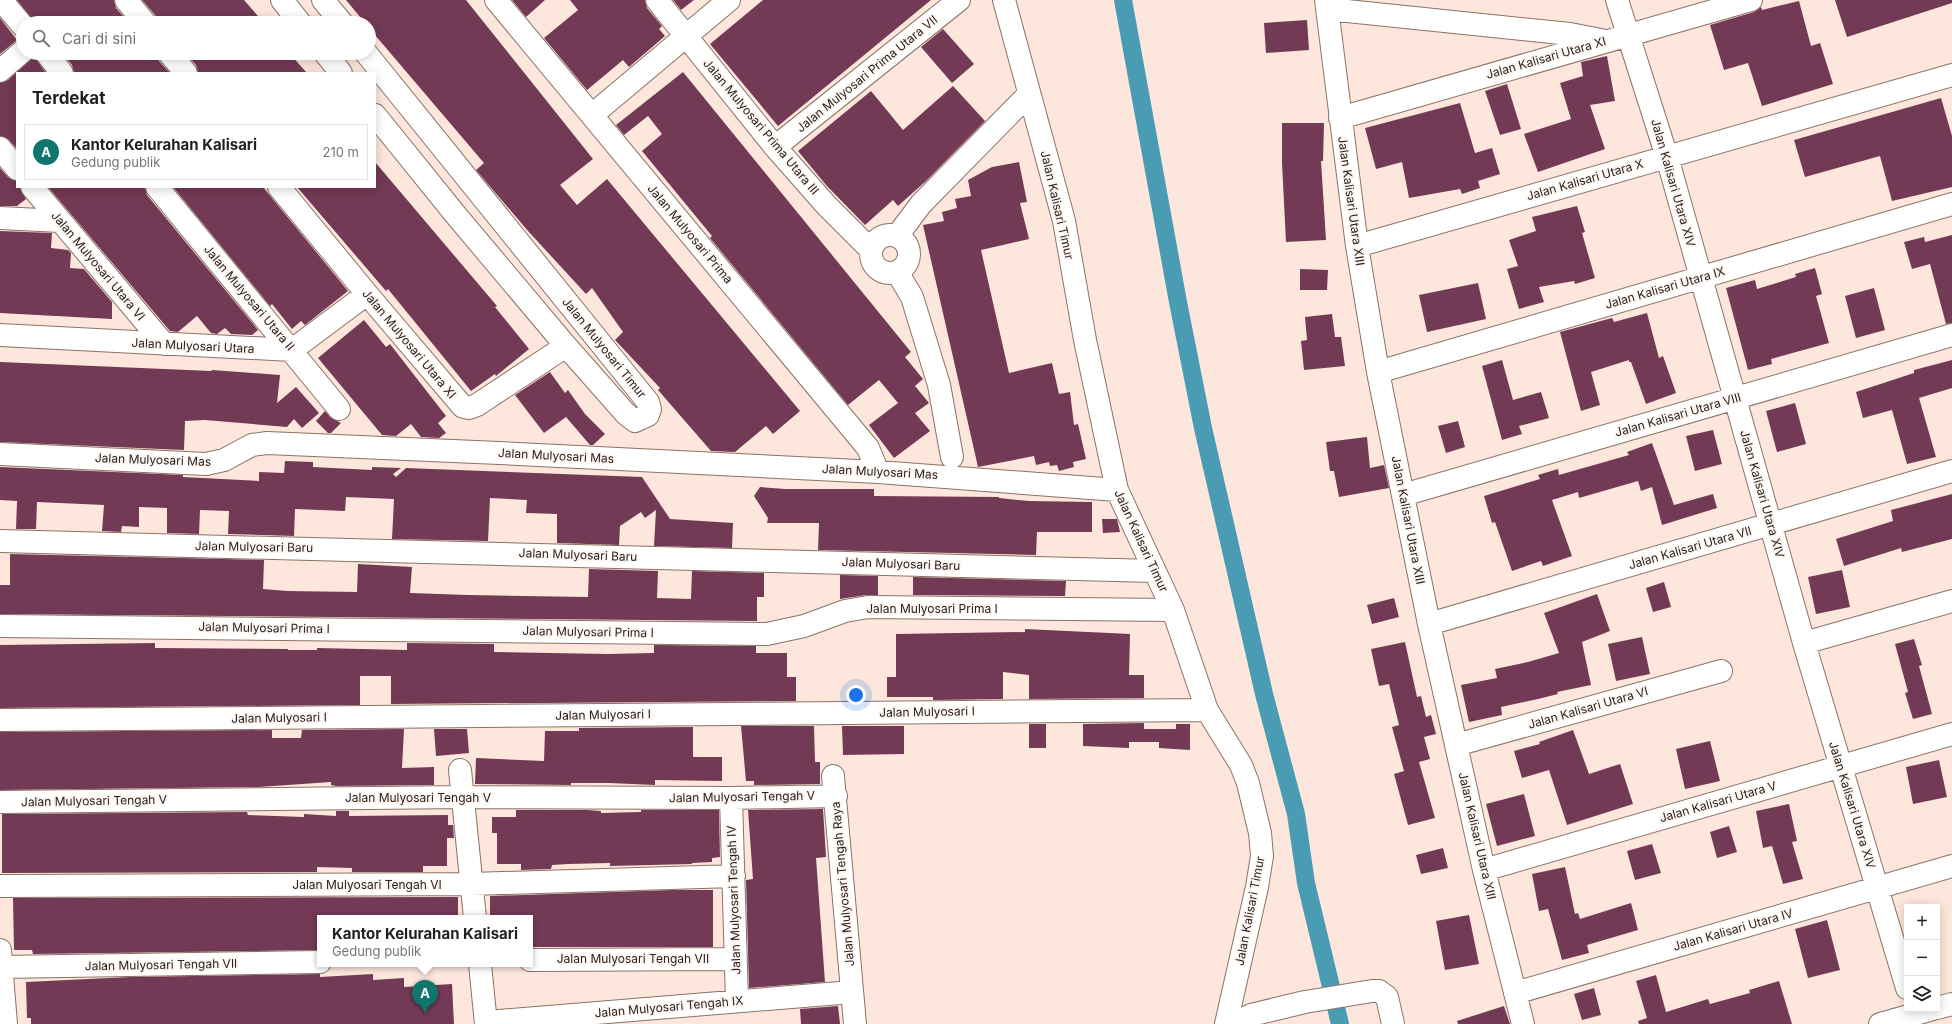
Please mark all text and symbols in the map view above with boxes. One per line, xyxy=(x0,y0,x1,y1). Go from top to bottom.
street label: Jalan Mulyosari Prima Utara VII xyxy=(793,12,940,135)
search box xyxy=(16,16,376,60)
icon: search xyxy=(30,27,52,49)
text: Cari di sini xyxy=(62,29,136,48)
street label: Jalan Kalisari Utara XI xyxy=(1484,33,1608,82)
street label: Jalan Mulyosari Prima Utara III xyxy=(700,56,822,197)
text: Terdekat xyxy=(32,88,105,108)
street label: Jalan Kalisari Utara XIV xyxy=(1648,117,1699,249)
text: Kantor Kelurahan Kalisari xyxy=(71,135,257,154)
street label: Jalan Kalisari Utara XIII xyxy=(1335,135,1368,267)
text: A xyxy=(41,144,51,160)
text: 210 m xyxy=(323,144,359,160)
street label: Jalan Kalisari Timur xyxy=(1038,149,1077,261)
text: Gedung publik xyxy=(71,154,160,170)
street label: Jalan Kalisari Utara X xyxy=(1525,156,1645,203)
street label: Jalan Mulyosari Prima xyxy=(644,181,736,286)
street label: Jalan Mulyosari Utara VI xyxy=(48,208,149,323)
street label: Jalan Mulyosari Utara II xyxy=(201,242,298,353)
street label: Jalan Kalisari Utara IX xyxy=(1603,263,1727,312)
street label: Jalan Mulyosari Utara XI xyxy=(359,286,460,401)
street label: Jalan Mulyosari Timur xyxy=(559,294,650,401)
street label: Jalan Mulyosari Utara xyxy=(131,335,255,356)
street label: Jalan Kalisari Utara VIII xyxy=(1613,389,1743,440)
street label: Jalan Kalisari Utara XIV xyxy=(1737,428,1788,560)
street label: Jalan Mulyosari Mas xyxy=(498,445,614,466)
street label: Jalan Mulyosari Mas xyxy=(95,450,211,469)
street label: Jalan Kalisari Utara XIII xyxy=(1389,454,1428,585)
street label: Jalan Mulyosari Mas xyxy=(822,461,938,482)
street label: Jalan Kalisari Timur xyxy=(1111,487,1172,595)
street label: Jalan Kalisari Utara VII xyxy=(1627,523,1753,572)
street label: Jalan Mulyosari Baru xyxy=(195,538,313,555)
street label: Jalan Mulyosari Baru xyxy=(519,545,638,564)
street label: Jalan Mulyosari Baru xyxy=(842,554,961,573)
street label: Jalan Mulyosari Prima I xyxy=(866,601,998,616)
street label: Jalan Mulyosari Prima I xyxy=(198,619,330,636)
street label: Jalan Mulyosari Prima I xyxy=(522,623,654,640)
street label: Jalan Kalisari Utara VI xyxy=(1526,683,1650,732)
your location xyxy=(846,685,866,705)
street label: Jalan Mulyosari I xyxy=(879,703,975,720)
street label: Jalan Mulyosari I xyxy=(555,706,651,723)
street label: Jalan Mulyosari I xyxy=(231,709,327,726)
street label: Jalan Kalisari Utara XIV xyxy=(1826,739,1879,870)
street label: Jalan Kalisari Utara XIII xyxy=(1455,771,1499,901)
street label: Jalan Kalisari Utara V xyxy=(1658,778,1778,825)
street label: Jalan Mulyosari Tengah V xyxy=(669,788,815,805)
street label: Jalan Mulyosari Tengah V xyxy=(345,790,491,805)
street label: Jalan Mulyosari Tengah V xyxy=(21,792,167,809)
street label: Jalan Mulyosari Tengah Raya xyxy=(828,801,857,967)
street label: Jalan Mulyosari Tengah IV xyxy=(723,825,744,975)
street label: Jalan Kalisari Timur xyxy=(1232,854,1268,967)
street label: Jalan Mulyosari Tengah VI xyxy=(292,877,442,892)
map controls xyxy=(1904,904,1940,1012)
button: + xyxy=(1904,904,1940,940)
street label: Jalan Kalisari Utara IV xyxy=(1671,905,1795,954)
popup xyxy=(317,915,533,967)
text: Kantor Kelurahan Kalisari xyxy=(332,924,518,943)
button: − xyxy=(1904,940,1940,976)
text: Gedung publik xyxy=(332,943,421,959)
street label: Jalan Mulyosari Tengah VII xyxy=(557,951,709,966)
street label: Jalan Mulyosari Tengah VII xyxy=(85,956,237,973)
button: layers xyxy=(1904,976,1940,1012)
pin: A xyxy=(412,980,438,1013)
street label: Jalan Mulyosari Tengah IX xyxy=(594,993,744,1020)

